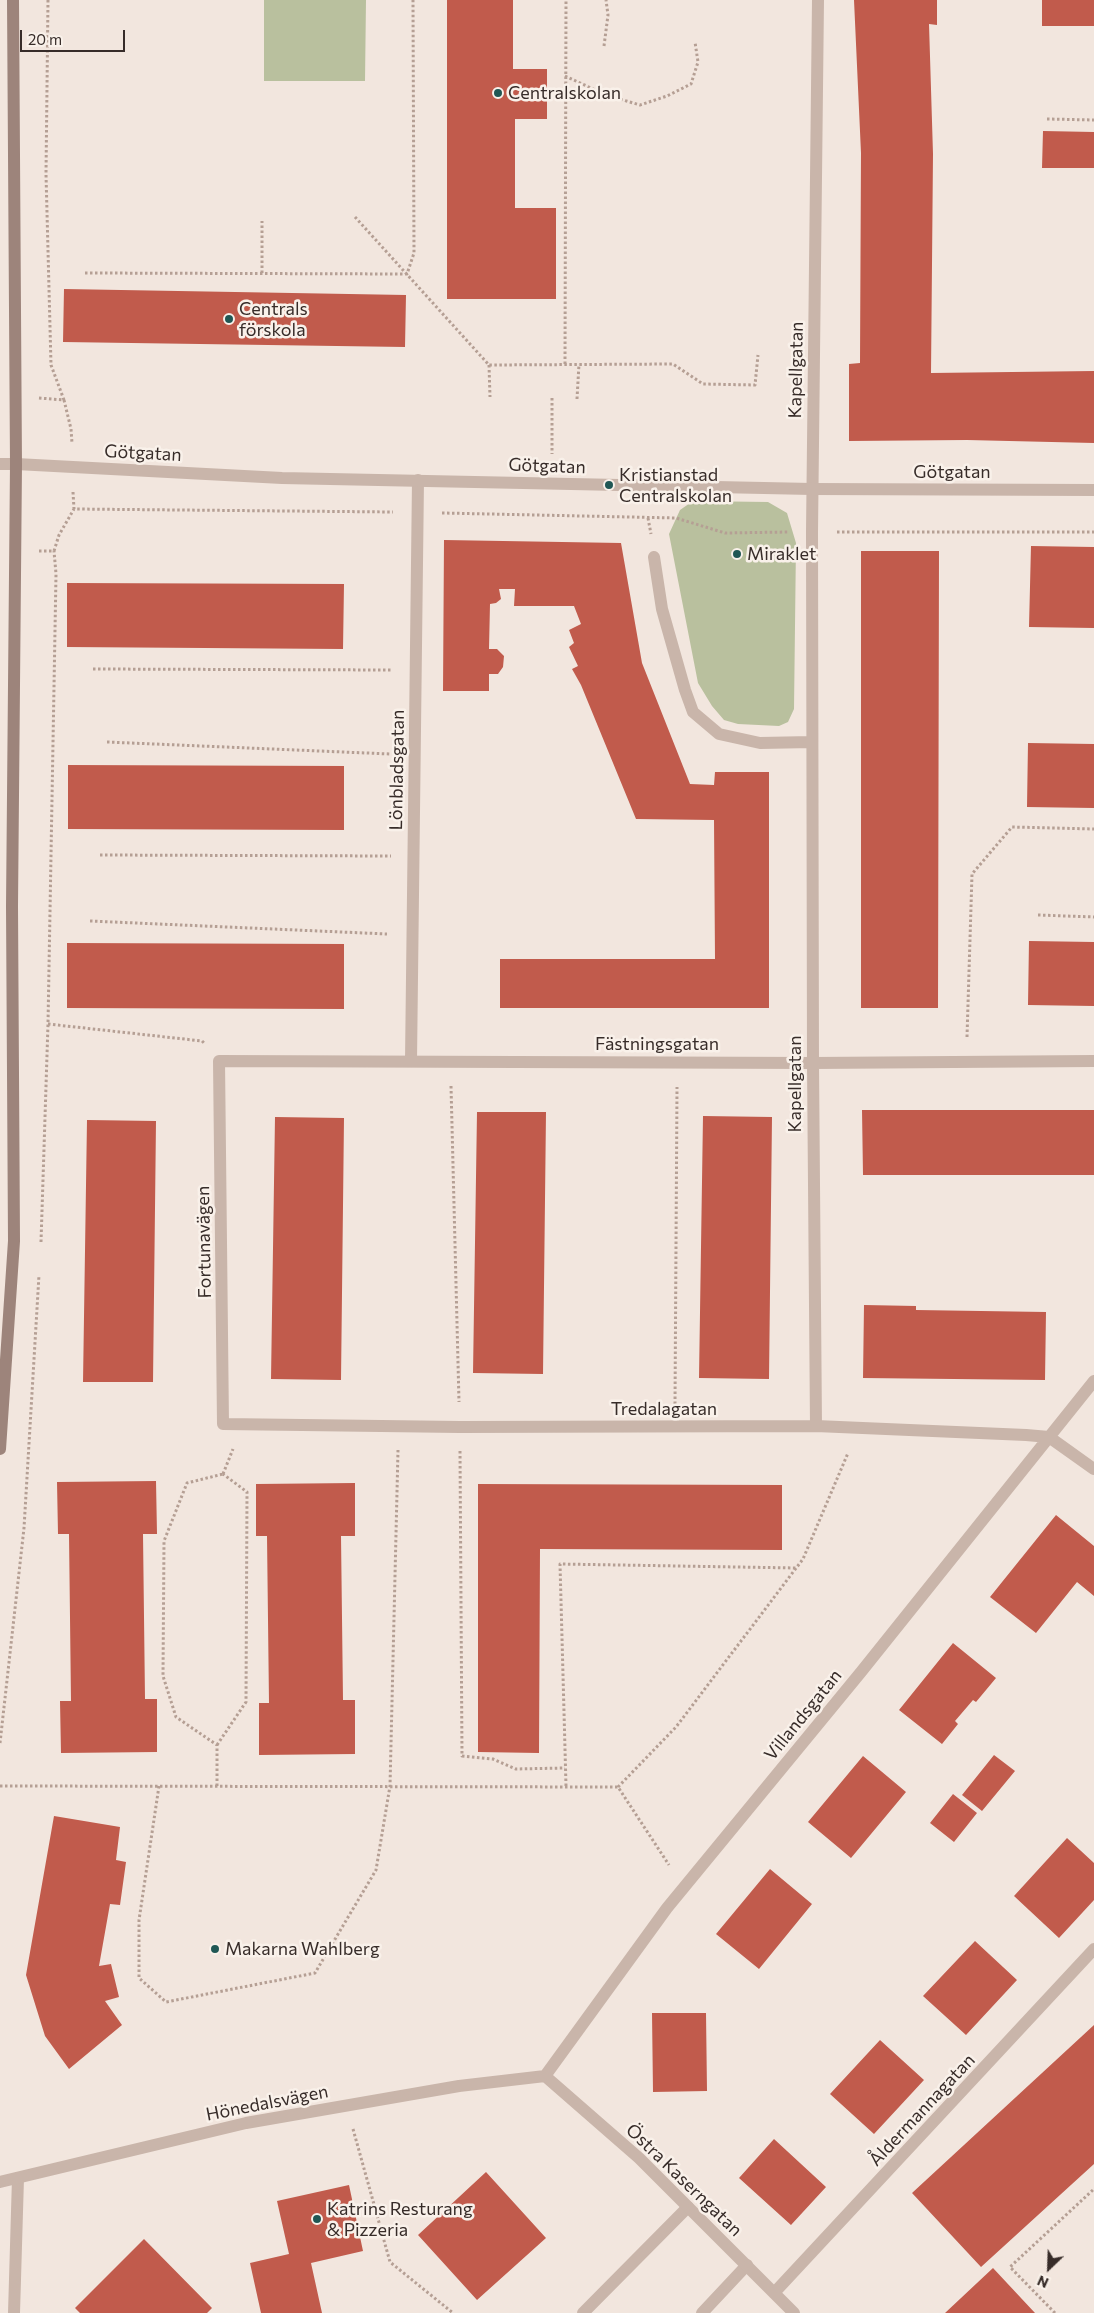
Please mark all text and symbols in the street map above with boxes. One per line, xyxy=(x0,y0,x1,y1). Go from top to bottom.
scale bar xyxy=(22,20,128,52)
text: 20 m xyxy=(28,30,62,48)
place label: Centralskolan xyxy=(508,82,621,104)
marker: Centralskolan xyxy=(492,87,504,99)
place label: Centrals förskola xyxy=(239,298,308,340)
marker: Centrals förskola xyxy=(223,313,235,325)
street label: Kapellgatan xyxy=(784,321,808,419)
street label: Götgatan xyxy=(104,440,182,466)
street label: Götgatan xyxy=(508,454,586,478)
street label: Götgatan xyxy=(913,461,991,483)
place label: Kristianstad Centralskolan xyxy=(619,464,732,506)
marker: Kristianstad Centralskolan xyxy=(603,479,615,491)
place label: Miraklet xyxy=(747,543,816,565)
marker: Miraklet xyxy=(731,548,743,560)
street label: Lönbladsgatan xyxy=(385,709,409,831)
street label: Fästningsgatan xyxy=(595,1033,719,1055)
street label: Kapellgatan xyxy=(784,1036,806,1132)
street label: Fortunavägen xyxy=(192,1186,216,1298)
street label: Tredalagatan xyxy=(611,1398,717,1420)
street label: Villandsgatan xyxy=(760,1665,846,1765)
place label: Makarna Wahlberg xyxy=(225,1938,380,1960)
marker: Makarna Wahlberg xyxy=(209,1943,221,1955)
street label: Åldermannagatan xyxy=(865,2049,979,2171)
street label: Hönedalsvägen xyxy=(204,2081,330,2125)
street label: Östra Kaserngatan xyxy=(621,2119,747,2241)
place label: Katrins Resturang & Pizzeria xyxy=(327,2198,473,2240)
marker: Katrins Resturang & Pizzeria xyxy=(311,2213,323,2225)
north arrow xyxy=(1024,2243,1074,2293)
text: N xyxy=(1034,2272,1051,2292)

